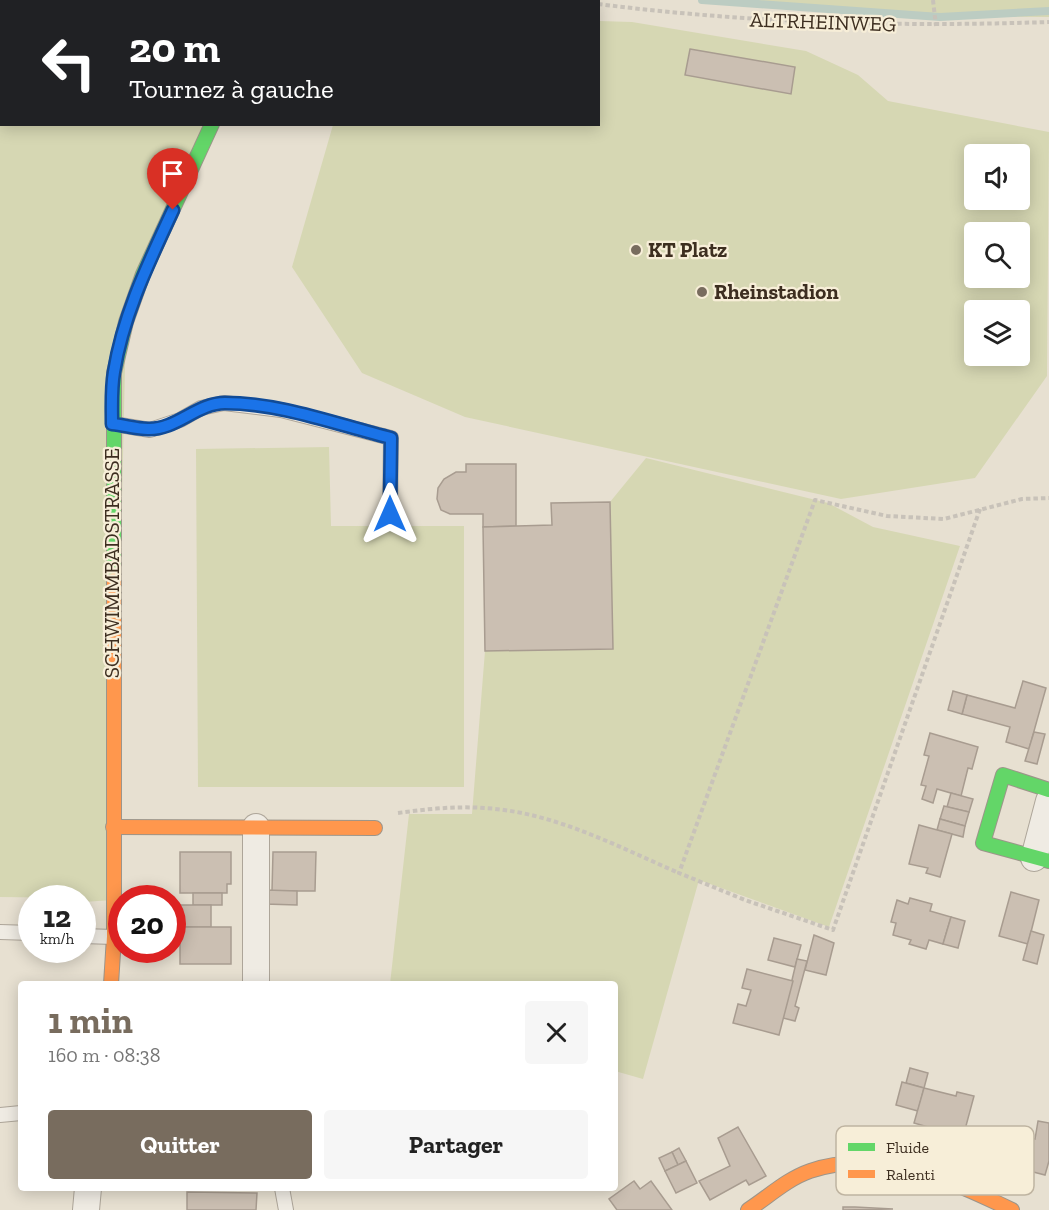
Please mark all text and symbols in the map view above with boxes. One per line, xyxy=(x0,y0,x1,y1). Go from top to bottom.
street label: ALTRHEINWEG xyxy=(749,6,897,37)
text: 20 m xyxy=(129,22,220,73)
icon: left xyxy=(30,24,108,102)
text: Tournez à gauche xyxy=(129,73,334,105)
map controls xyxy=(964,144,1030,366)
button: sound xyxy=(964,144,1030,210)
pin xyxy=(147,148,198,210)
icon: arrive xyxy=(156,157,189,190)
button: search xyxy=(964,222,1030,288)
place label: KT Platz xyxy=(648,237,727,262)
marker: KT Platz xyxy=(629,243,643,257)
place label: Rheinstadion xyxy=(714,279,839,304)
marker: Rheinstadion xyxy=(695,285,709,299)
button: layers xyxy=(964,300,1030,366)
street label: SCHWIMMBADSTRASSE xyxy=(99,448,124,678)
position arrow xyxy=(358,482,422,546)
speed limit sign: 20 xyxy=(108,885,186,963)
text: 12 xyxy=(43,899,71,935)
text: km/h xyxy=(40,930,74,948)
text: 1 min xyxy=(48,999,133,1042)
button: close xyxy=(525,1001,588,1064)
text: 160 m · 08:38 xyxy=(48,1043,160,1067)
button: Quitter xyxy=(48,1110,312,1179)
button: Partager xyxy=(324,1110,588,1179)
legend xyxy=(836,1126,1034,1195)
text: Fluide xyxy=(886,1138,929,1157)
text: Ralenti xyxy=(886,1165,935,1184)

